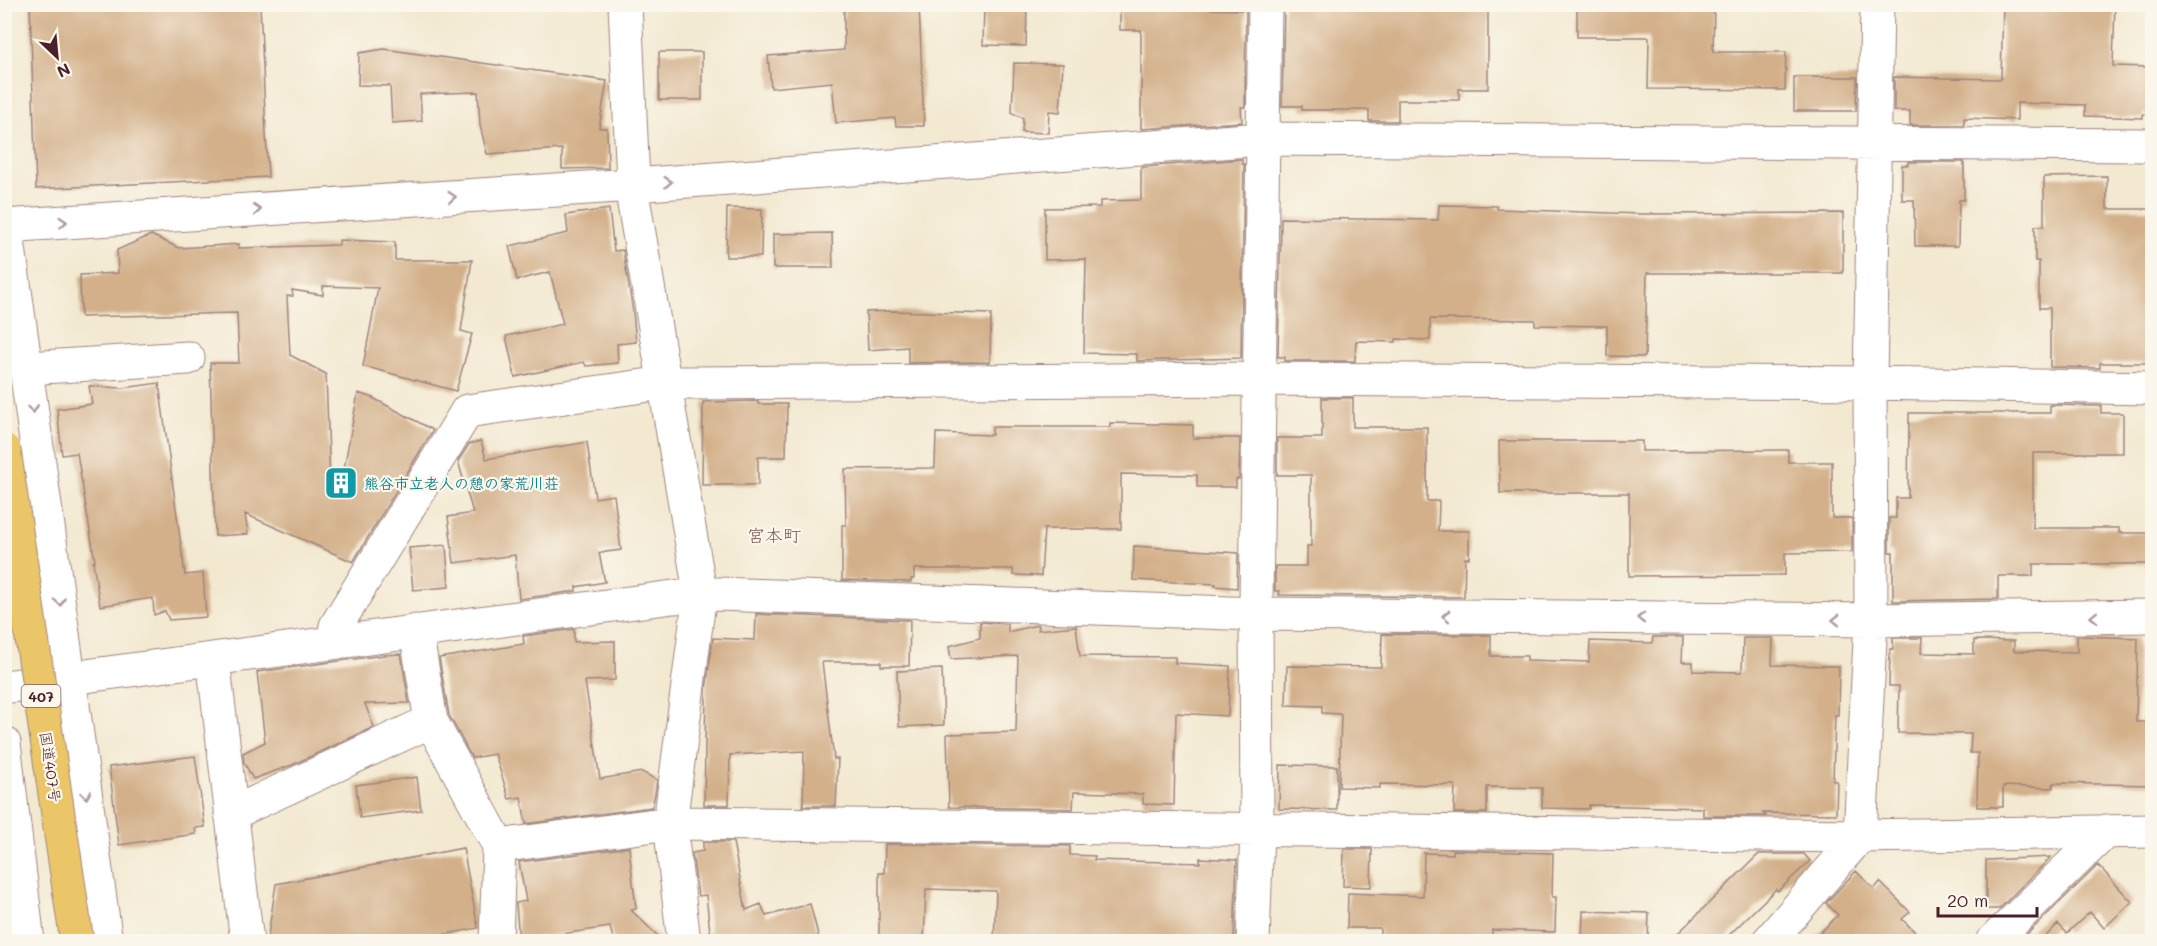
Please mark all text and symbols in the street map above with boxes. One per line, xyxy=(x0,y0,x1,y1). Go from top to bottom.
north arrow xyxy=(27,27,87,87)
text: N xyxy=(54,59,74,83)
one-way arrow xyxy=(663,176,672,189)
one-way arrow xyxy=(448,190,457,203)
one-way arrow xyxy=(253,203,262,216)
one-way arrow xyxy=(58,216,67,229)
one-way arrow xyxy=(26,404,38,413)
building icon: 熊谷市立老人の憩の家荒川荘 xyxy=(323,465,359,501)
place label: 熊谷市立老人の憩の家荒川荘 xyxy=(364,473,559,493)
district label: 宮本町 xyxy=(747,523,801,547)
one-way arrow xyxy=(53,597,65,607)
one-way arrow xyxy=(1442,610,1451,622)
one-way arrow xyxy=(2090,611,2099,623)
one-way arrow xyxy=(1637,612,1646,624)
one-way arrow xyxy=(1832,614,1841,626)
road number: 407 xyxy=(22,685,60,707)
street label: 国道407号 xyxy=(36,730,66,804)
one-way arrow xyxy=(80,791,92,800)
scale bar xyxy=(1938,880,2037,918)
text: 20 m xyxy=(1947,888,1988,912)

